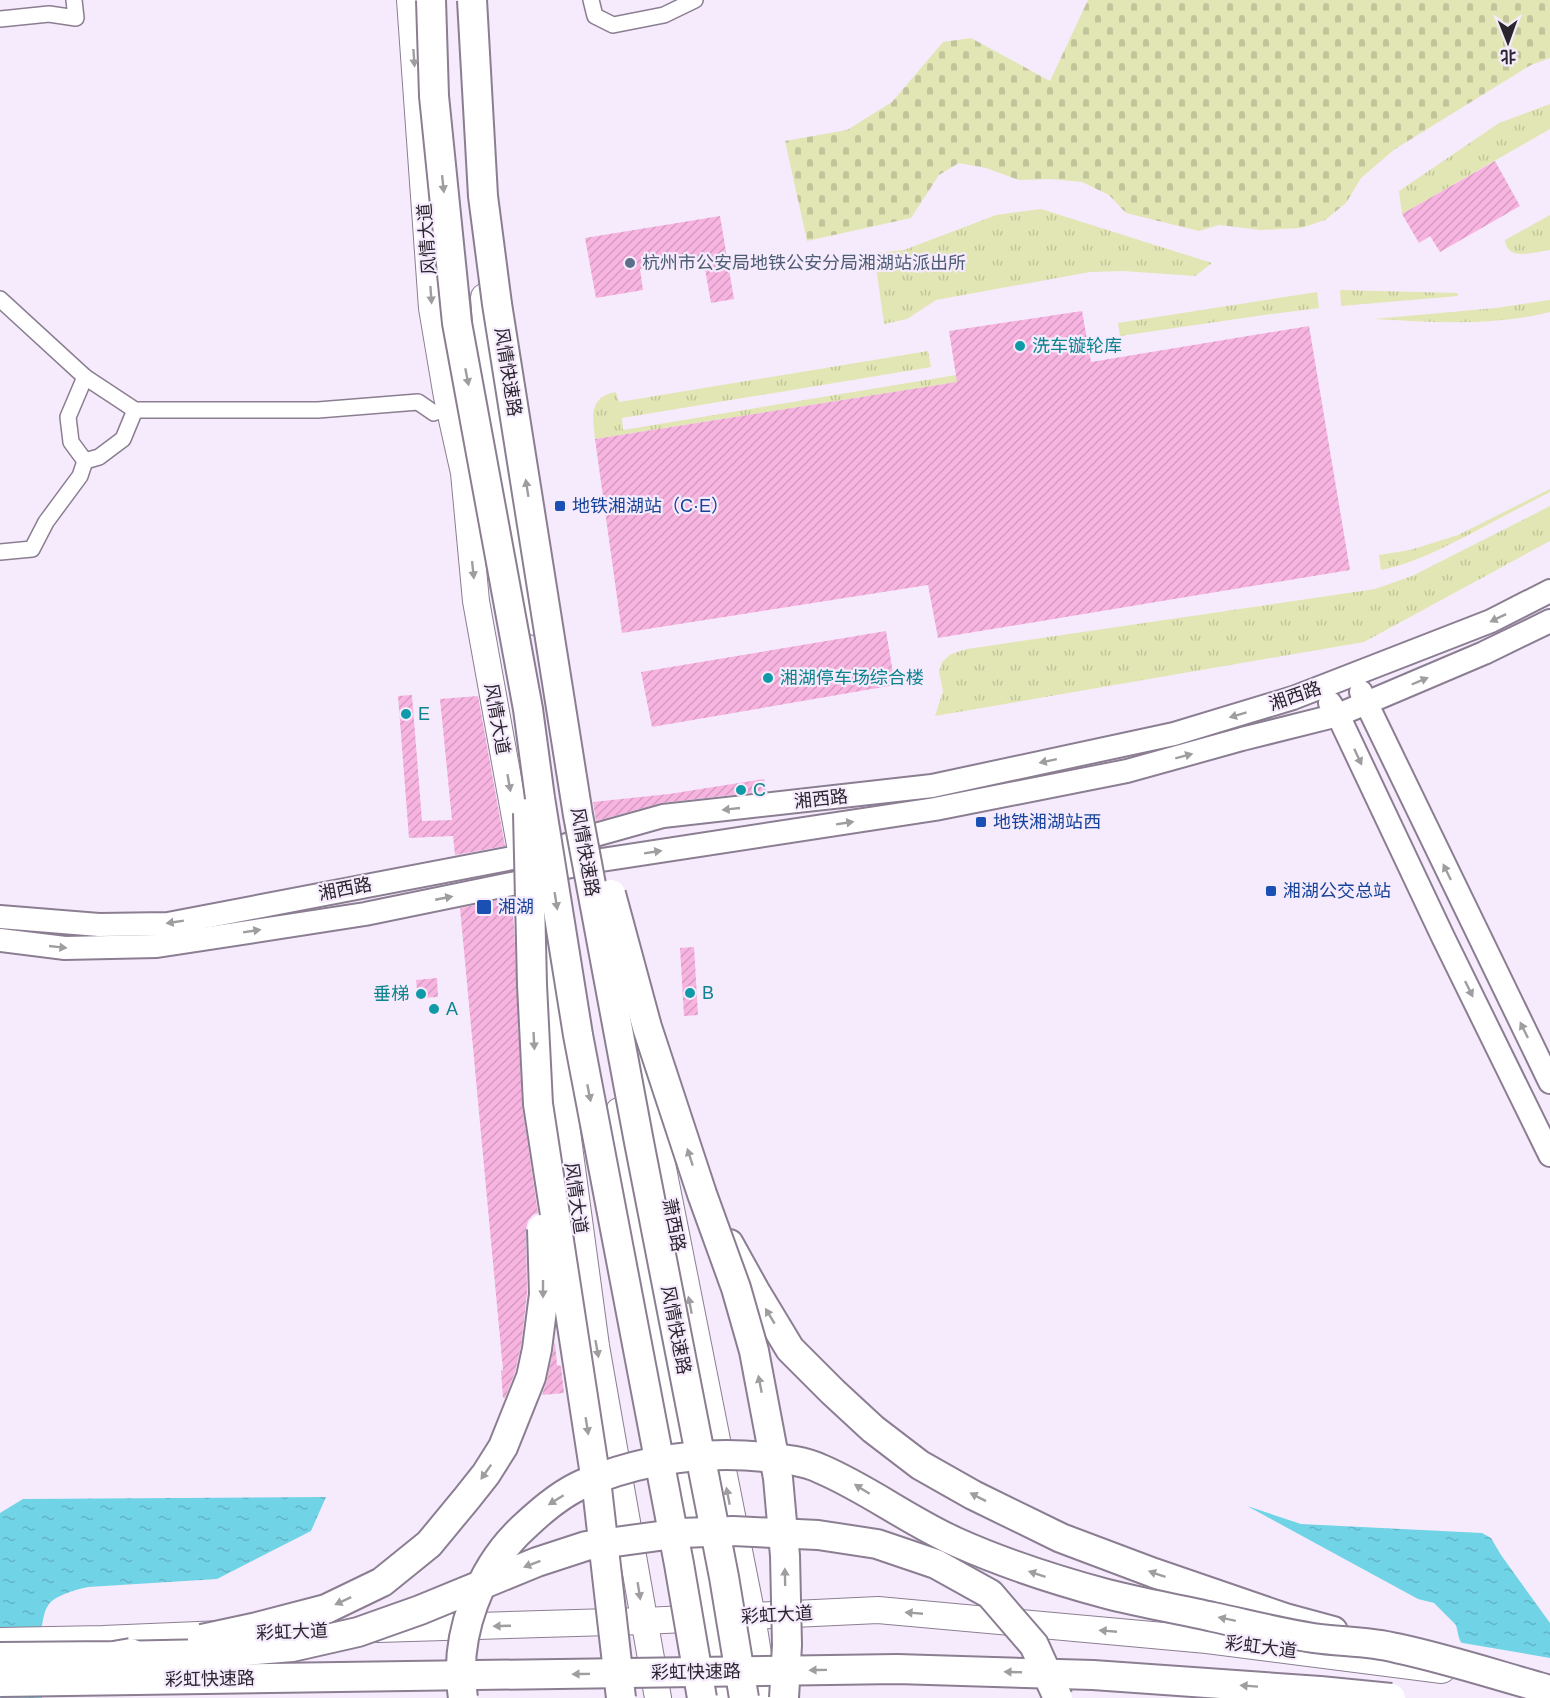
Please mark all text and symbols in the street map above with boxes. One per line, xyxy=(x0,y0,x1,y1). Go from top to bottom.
north arrow xyxy=(1478,12,1538,72)
text: 北 xyxy=(1500,48,1516,65)
one-way arrow xyxy=(409,49,419,68)
one-way arrow xyxy=(438,175,448,194)
street label: 风情大道 xyxy=(415,202,439,276)
place label: 杭州市公安局地铁公安分局湘湖站派出所 xyxy=(642,253,966,273)
marker: 杭州市公安局地铁公安分局湘湖站派出所 xyxy=(623,256,637,270)
one-way arrow xyxy=(426,285,435,304)
street label: 风情快速路 xyxy=(491,326,525,418)
place label: 洗车镟轮库 xyxy=(1032,336,1122,356)
marker: 洗车镟轮库 xyxy=(1013,339,1027,353)
one-way arrow xyxy=(463,368,472,387)
one-way arrow xyxy=(523,478,532,497)
place label: 地铁湘湖站（C·E） xyxy=(572,496,729,516)
marker: 地铁湘湖站（C·E） xyxy=(553,499,567,513)
one-way arrow xyxy=(468,561,478,580)
one-way arrow xyxy=(1489,613,1506,622)
place label: 湘湖停车场综合楼 xyxy=(780,668,924,688)
marker: 湘湖停车场综合楼 xyxy=(761,671,775,685)
one-way arrow xyxy=(1412,676,1429,685)
street label: 湘西路 xyxy=(1266,678,1324,714)
street label: 风情大道 xyxy=(481,682,513,756)
place label: E xyxy=(418,704,430,724)
marker: E xyxy=(399,707,413,721)
one-way arrow xyxy=(1229,711,1247,720)
one-way arrow xyxy=(1353,749,1362,766)
one-way arrow xyxy=(1175,750,1193,760)
one-way arrow xyxy=(1039,757,1058,766)
one-way arrow xyxy=(504,774,513,793)
place label: C xyxy=(753,780,766,800)
marker: C xyxy=(734,783,748,797)
street label: 湘西路 xyxy=(793,786,849,812)
one-way arrow xyxy=(722,804,741,814)
street label: 风情快速路 xyxy=(567,806,603,898)
place label: 地铁湘湖站西 xyxy=(993,812,1101,832)
marker: 地铁湘湖站西 xyxy=(974,815,988,829)
one-way arrow xyxy=(836,818,855,827)
one-way arrow xyxy=(643,848,662,857)
one-way arrow xyxy=(1443,863,1453,881)
street label: 湘西路 xyxy=(317,874,373,904)
place label: 湘湖公交总站 xyxy=(1283,881,1391,901)
marker: 湘湖公交总站 xyxy=(1264,884,1278,898)
one-way arrow xyxy=(552,891,561,910)
one-way arrow xyxy=(435,893,454,902)
place label: 湘湖 xyxy=(498,897,534,917)
marker: 湘湖 xyxy=(475,898,493,916)
one-way arrow xyxy=(166,918,185,927)
one-way arrow xyxy=(242,927,261,936)
one-way arrow xyxy=(49,942,68,952)
one-way arrow xyxy=(1464,981,1473,998)
place label: B xyxy=(702,983,714,1003)
place label: 垂梯 xyxy=(373,984,409,1004)
marker: B xyxy=(683,986,697,1000)
marker: 垂梯 xyxy=(414,987,428,1001)
place label: A xyxy=(446,999,458,1019)
marker: A xyxy=(427,1002,441,1016)
one-way arrow xyxy=(1520,1021,1529,1038)
one-way arrow xyxy=(530,1031,539,1050)
one-way arrow xyxy=(585,1084,594,1103)
one-way arrow xyxy=(685,1148,694,1166)
street label: 风情大道 xyxy=(561,1161,591,1235)
street label: 萧西路 xyxy=(659,1197,689,1253)
one-way arrow xyxy=(538,1279,548,1298)
street label: 风情快速路 xyxy=(658,1284,694,1376)
one-way arrow xyxy=(685,1295,694,1314)
one-way arrow xyxy=(765,1308,776,1324)
one-way arrow xyxy=(592,1339,601,1358)
one-way arrow xyxy=(755,1374,764,1393)
one-way arrow xyxy=(583,1416,592,1435)
one-way arrow xyxy=(480,1464,492,1480)
one-way arrow xyxy=(854,1484,870,1495)
one-way arrow xyxy=(723,1486,732,1505)
one-way arrow xyxy=(969,1493,987,1503)
one-way arrow xyxy=(548,1495,564,1506)
one-way arrow xyxy=(523,1560,541,1569)
one-way arrow xyxy=(780,1567,790,1586)
one-way arrow xyxy=(1028,1568,1046,1578)
one-way arrow xyxy=(1148,1568,1166,1578)
one-way arrow xyxy=(635,1582,644,1601)
one-way arrow xyxy=(335,1596,352,1605)
street label: 彩虹大道 xyxy=(741,1603,813,1627)
one-way arrow xyxy=(904,1608,923,1618)
one-way arrow xyxy=(1218,1614,1236,1624)
street label: 彩虹大道 xyxy=(256,1621,328,1643)
one-way arrow xyxy=(492,1621,511,1630)
one-way arrow xyxy=(1099,1626,1118,1636)
street label: 彩虹大道 xyxy=(1224,1633,1298,1661)
street label: 彩虹快速路 xyxy=(651,1661,741,1683)
one-way arrow xyxy=(808,1666,827,1675)
street label: 彩虹快速路 xyxy=(165,1668,255,1690)
one-way arrow xyxy=(1003,1668,1022,1677)
one-way arrow xyxy=(571,1669,590,1678)
one-way arrow xyxy=(1240,1681,1259,1691)

